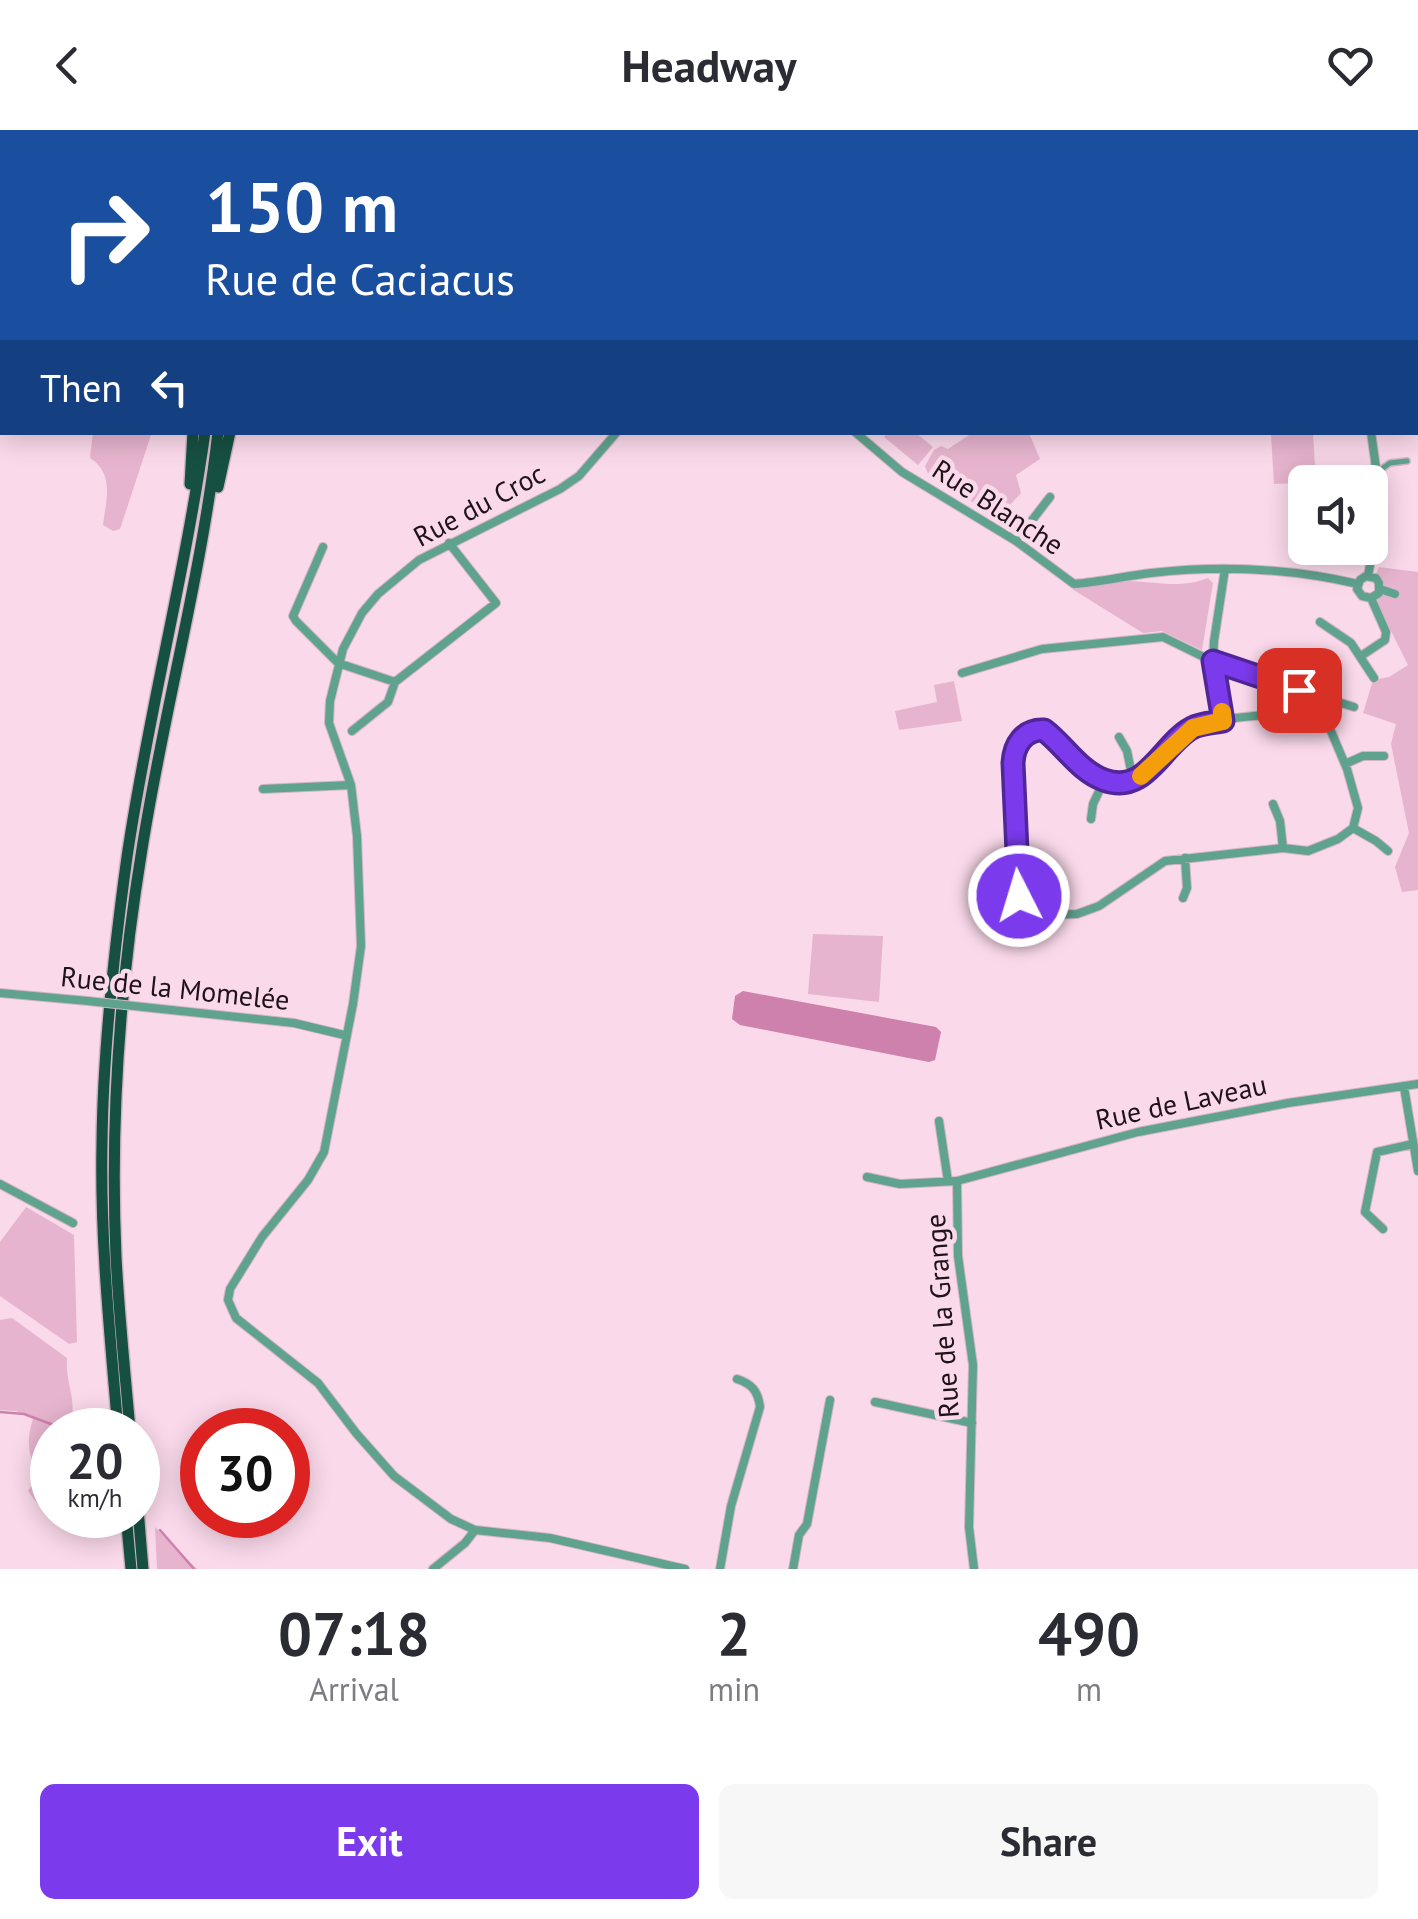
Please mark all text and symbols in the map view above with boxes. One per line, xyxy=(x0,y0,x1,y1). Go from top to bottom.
text: Headway xyxy=(621,36,797,94)
icon: back xyxy=(40,38,95,93)
icon: heart xyxy=(1323,38,1378,93)
text: 150 m xyxy=(205,161,398,251)
icon: right xyxy=(40,170,170,300)
text: Rue de Caciacus xyxy=(205,249,515,307)
icon: left xyxy=(142,360,197,415)
text: Then xyxy=(40,363,122,412)
street label: Rue Blanche xyxy=(926,450,1071,563)
street label: Rue du Croc xyxy=(407,455,551,555)
map controls xyxy=(1288,465,1388,565)
button: sound xyxy=(1288,465,1388,565)
pin xyxy=(1257,648,1342,733)
icon: arrive xyxy=(1272,663,1327,718)
position arrow xyxy=(967,844,1071,948)
street label: Rue de la Momelée xyxy=(59,957,291,1018)
street label: Rue de Laveau xyxy=(1092,1065,1270,1138)
street label: Rue de la Grange xyxy=(916,1213,967,1419)
speed limit sign: 30 xyxy=(180,1408,310,1538)
text: 20 xyxy=(67,1428,123,1493)
text: km/h xyxy=(68,1482,122,1514)
text: 07:18 xyxy=(278,1594,430,1672)
text: 2 xyxy=(717,1594,751,1672)
text: 490 xyxy=(1038,1594,1140,1672)
text: Arrival xyxy=(309,1668,399,1710)
text: min xyxy=(708,1668,760,1710)
text: m xyxy=(1076,1668,1102,1710)
button: Exit xyxy=(40,1784,699,1899)
button: Share xyxy=(719,1784,1378,1899)

